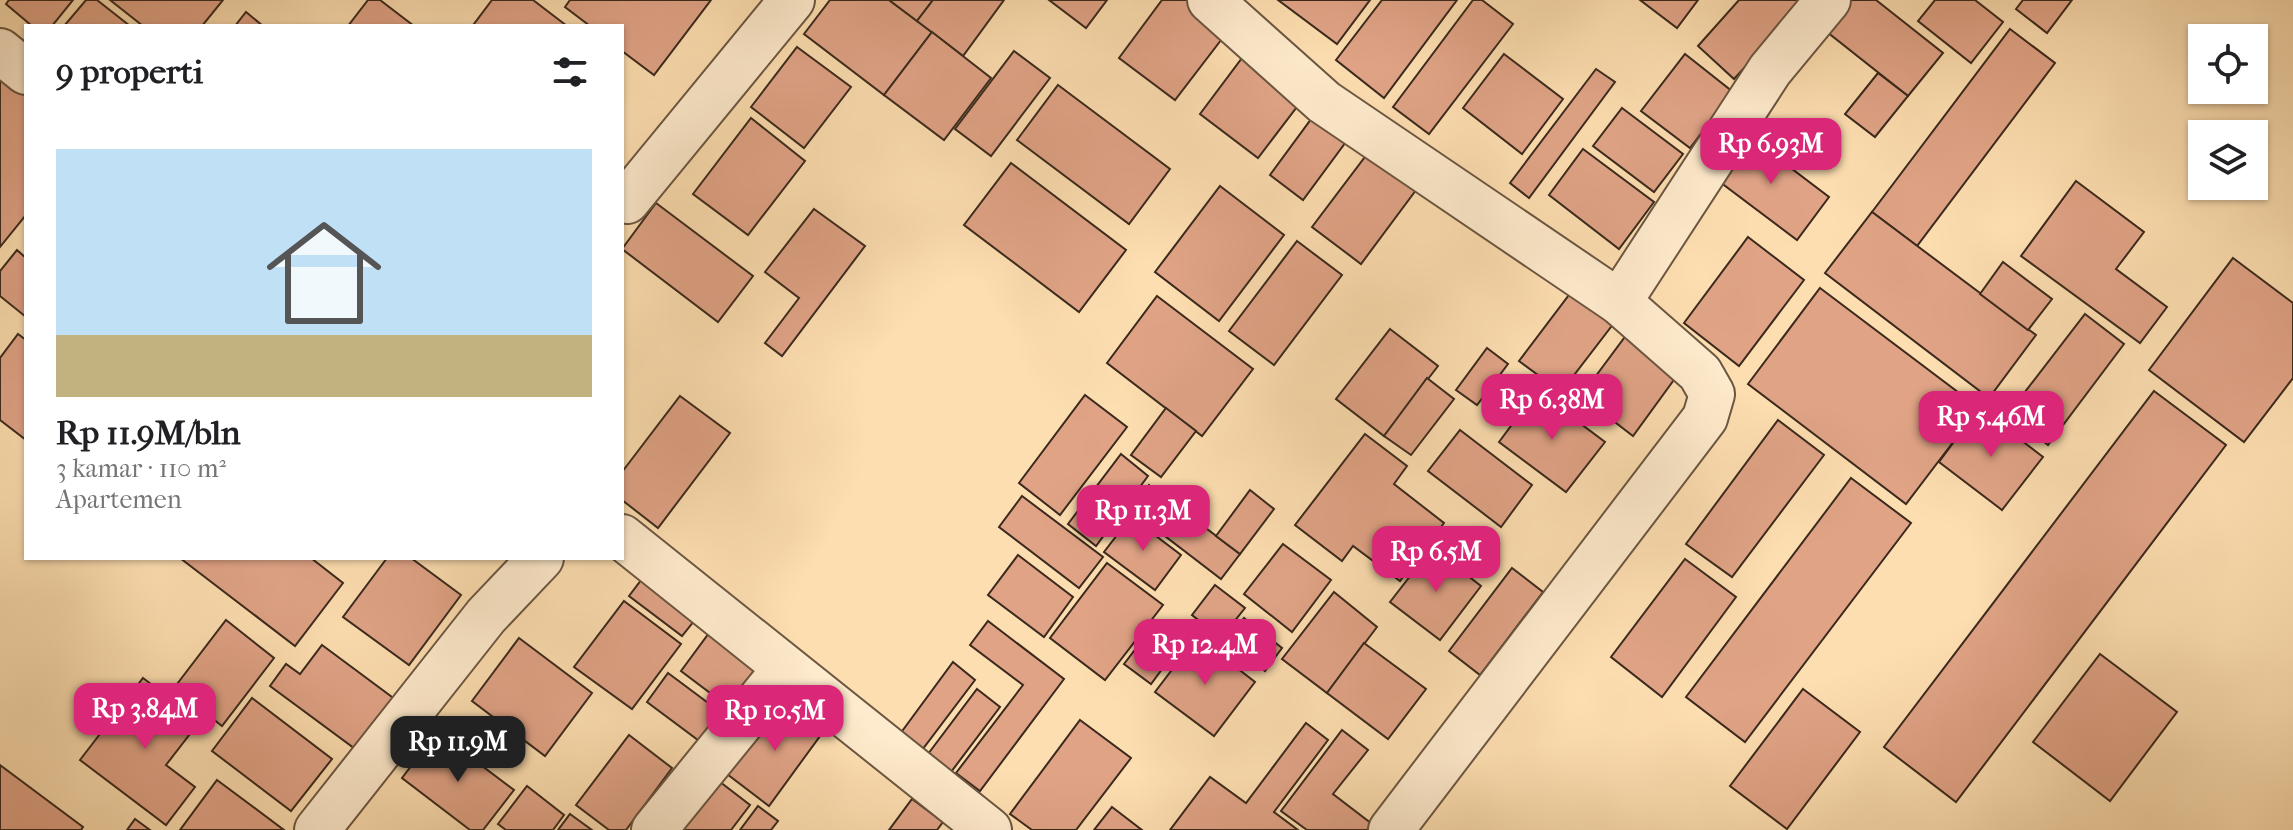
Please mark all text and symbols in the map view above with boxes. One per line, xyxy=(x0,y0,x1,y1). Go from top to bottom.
map controls xyxy=(2188,24,2268,200)
button: locate xyxy=(2188,24,2268,104)
icon: filters xyxy=(548,50,592,94)
text: 9 properti xyxy=(56,52,203,92)
pin: Rp 6.93M xyxy=(1688,118,1854,186)
button: layers xyxy=(2188,120,2268,200)
text: Rp 6.93M xyxy=(1718,128,1824,159)
icon: home xyxy=(252,201,396,345)
pin: Rp 6.38M xyxy=(1469,374,1635,442)
text: Rp 6.38M xyxy=(1499,384,1605,415)
pin: Rp 5.46M xyxy=(1908,391,2074,459)
text: Rp 5.46M xyxy=(1937,401,2045,432)
text: Rp 11.9M/bln xyxy=(56,413,241,453)
text: 3 kamar · 110 m² xyxy=(56,453,226,484)
text: Apartemen xyxy=(56,484,182,515)
pin: Rp 11.3M xyxy=(1060,485,1226,553)
text: Rp 11.3M xyxy=(1095,495,1191,526)
pin: Rp 6.5M xyxy=(1362,526,1510,594)
text: Rp 6.5M xyxy=(1390,536,1482,567)
pin: Rp 12.4M xyxy=(1122,619,1288,687)
text: Rp 12.4M xyxy=(1152,629,1258,660)
pin: Rp 3.84M xyxy=(62,683,228,751)
pin: Rp 10.5M xyxy=(692,685,858,753)
text: Rp 3.84M xyxy=(92,693,198,724)
text: Rp 10.5M xyxy=(725,695,825,726)
pin: Rp 11.9M xyxy=(375,716,541,784)
text: Rp 11.9M xyxy=(408,726,508,757)

